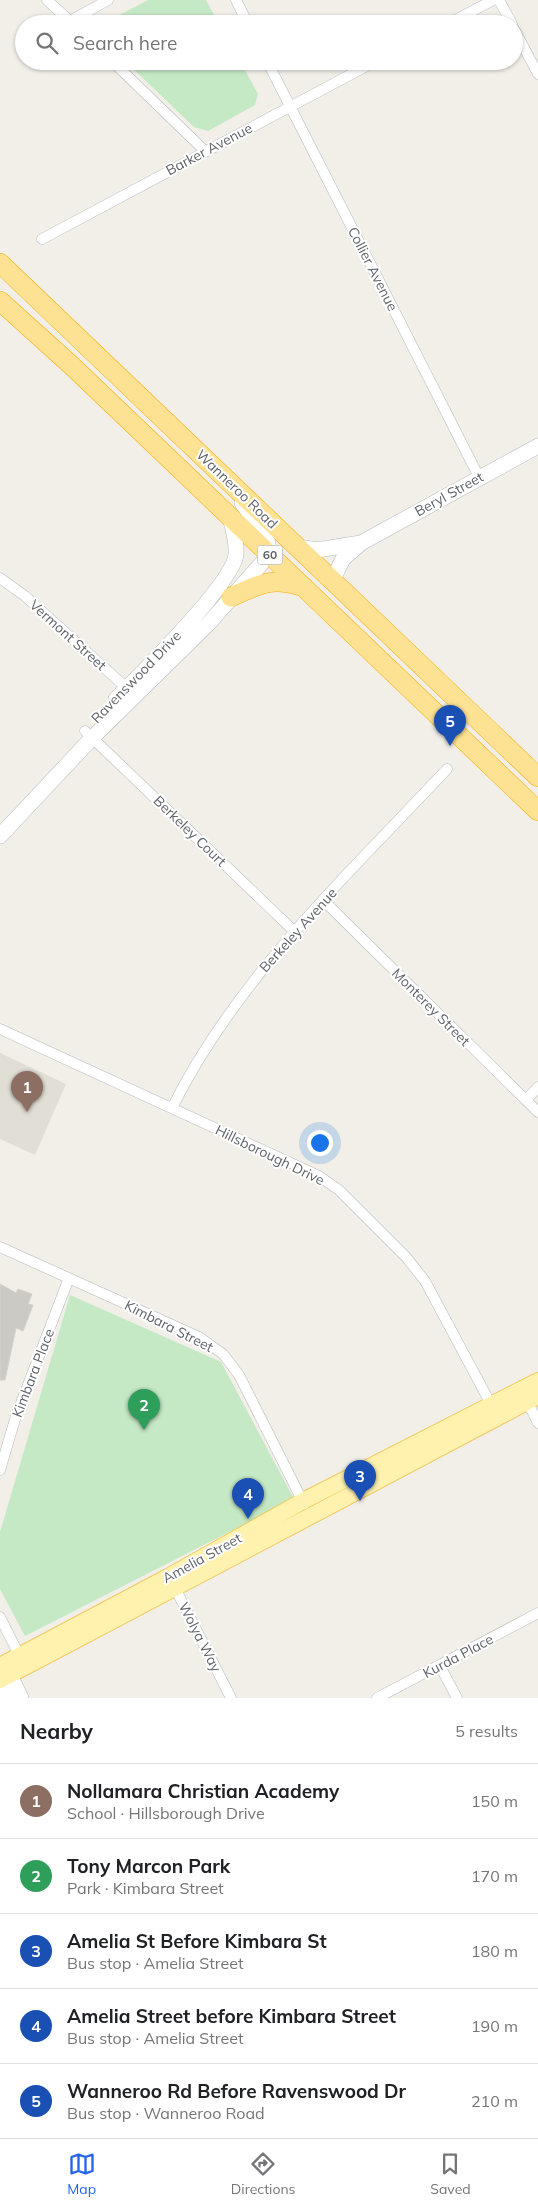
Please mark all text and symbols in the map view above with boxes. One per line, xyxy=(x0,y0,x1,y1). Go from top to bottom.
search box xyxy=(15,15,523,70)
icon: search xyxy=(33,29,61,57)
text: Search here xyxy=(73,31,177,55)
street label: Barker Avenue xyxy=(163,119,255,179)
street label: Collier Avenue xyxy=(344,224,402,314)
street label: Wanneroo Road xyxy=(193,446,281,532)
street label: Beryl Street xyxy=(411,468,487,520)
road number: 60 xyxy=(258,546,282,564)
street label: Vermont Street xyxy=(26,596,110,674)
street label: Ravenswood Drive xyxy=(87,627,185,727)
pin: 5 xyxy=(434,705,466,746)
street label: Berkeley Court xyxy=(150,792,230,870)
street label: Berkeley Avenue xyxy=(255,884,341,976)
street label: Monterey Street xyxy=(388,964,474,1050)
pin: 1 xyxy=(11,1071,43,1112)
street label: Hillsborough Drive xyxy=(212,1121,328,1189)
your location xyxy=(307,1130,333,1156)
street label: Kimbara Street xyxy=(122,1296,216,1356)
street label: Kimbara Place xyxy=(8,1326,58,1420)
pin: 2 xyxy=(128,1389,160,1430)
pin: 3 xyxy=(344,1460,376,1501)
pin: 4 xyxy=(232,1478,264,1519)
street label: Amelia Street xyxy=(159,1529,245,1587)
street label: Wolya Way xyxy=(175,1599,226,1675)
street label: Kurda Place xyxy=(420,1630,496,1682)
text: Nearby xyxy=(20,1718,93,1744)
text: 5 results xyxy=(455,1721,518,1741)
text: Nollamara Christian Academy xyxy=(67,1779,339,1803)
text: 1 xyxy=(31,1791,41,1811)
text: 150 m xyxy=(471,1791,518,1811)
text: School · Hillsborough Drive xyxy=(67,1803,265,1823)
text: Tony Marcon Park xyxy=(67,1854,230,1878)
text: 2 xyxy=(31,1866,41,1886)
text: 170 m xyxy=(471,1866,518,1886)
text: Park · Kimbara Street xyxy=(67,1878,224,1898)
text: Amelia St Before Kimbara St xyxy=(67,1929,327,1953)
text: 3 xyxy=(31,1941,41,1961)
text: 180 m xyxy=(471,1941,518,1961)
text: Bus stop · Amelia Street xyxy=(67,1953,244,1973)
text: Amelia Street before Kimbara Street xyxy=(67,2004,396,2028)
text: 4 xyxy=(31,2016,41,2036)
text: 190 m xyxy=(471,2016,518,2036)
text: Bus stop · Amelia Street xyxy=(67,2028,244,2048)
text: Wanneroo Rd Before Ravenswood Dr xyxy=(67,2079,406,2103)
text: 5 xyxy=(31,2091,41,2111)
text: 210 m xyxy=(471,2091,518,2111)
text: Bus stop · Wanneroo Road xyxy=(67,2103,265,2123)
tab: Map xyxy=(67,2150,96,2198)
tab: Directions xyxy=(231,2150,296,2198)
tab: Saved xyxy=(430,2150,471,2198)

